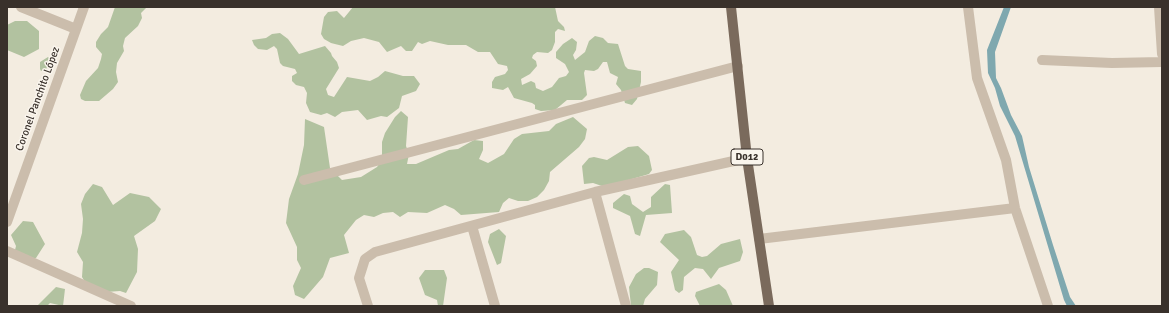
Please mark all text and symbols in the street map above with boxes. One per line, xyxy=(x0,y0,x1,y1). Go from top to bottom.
street label: Coronel Panchito López xyxy=(13,45,63,153)
road number: D012 xyxy=(731,149,763,165)

